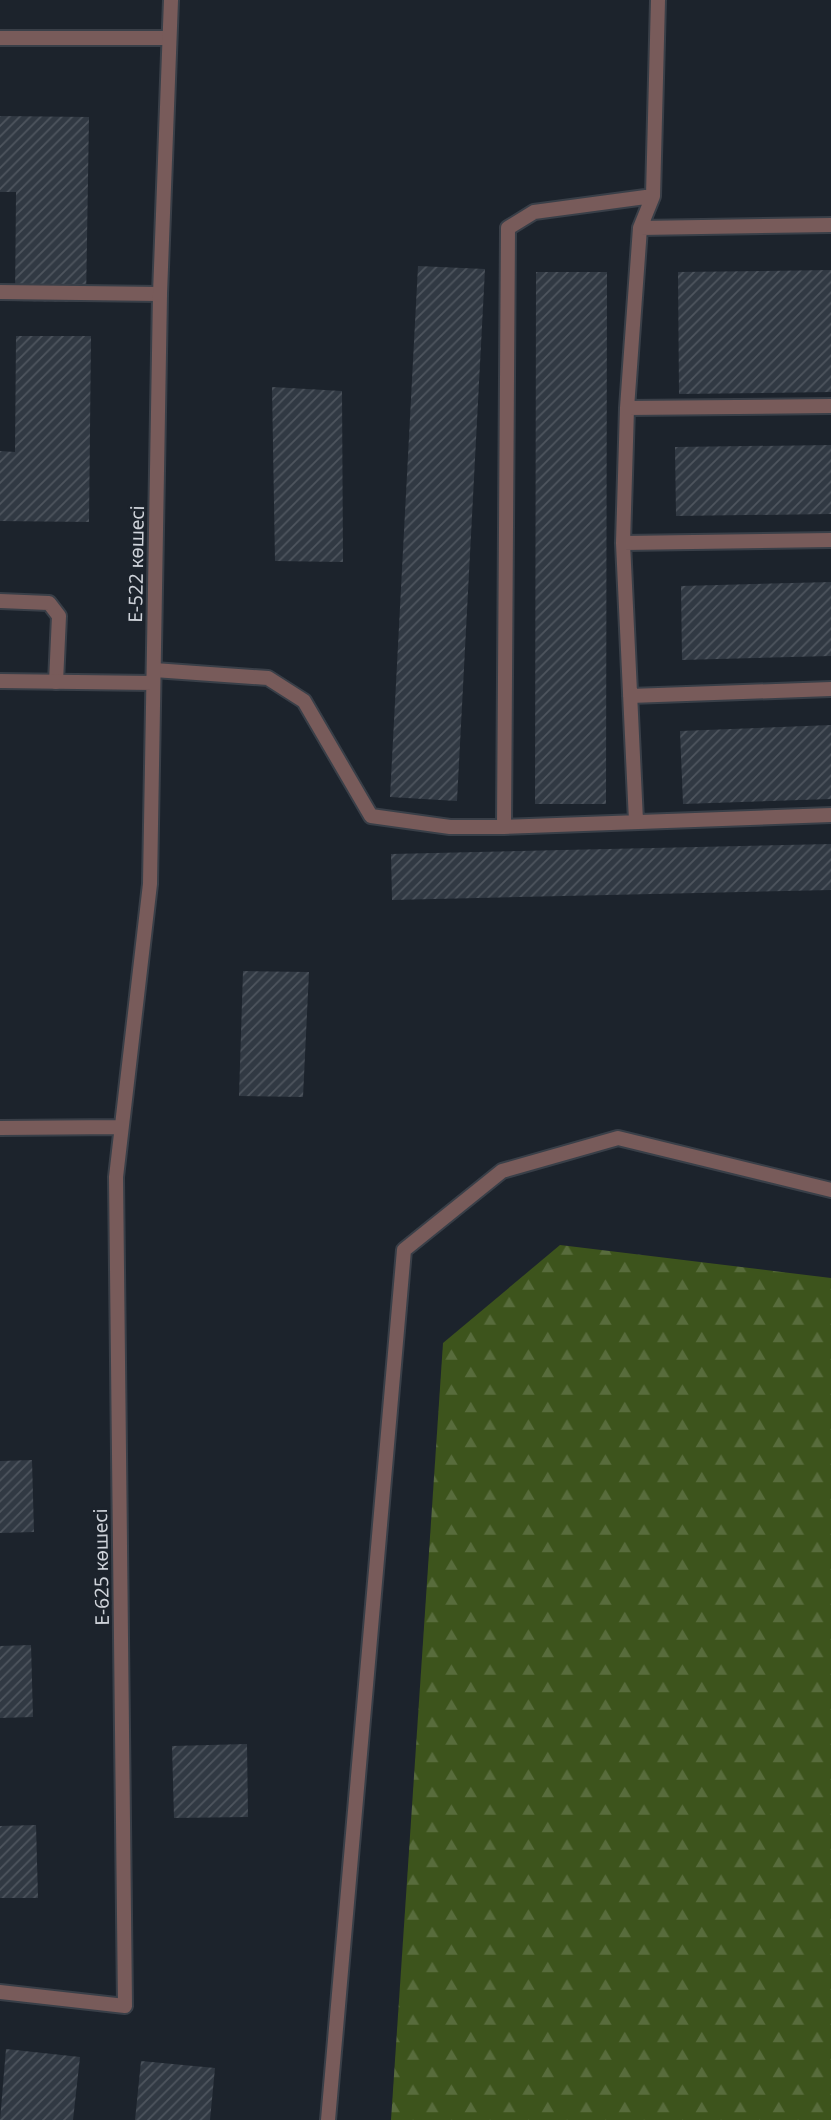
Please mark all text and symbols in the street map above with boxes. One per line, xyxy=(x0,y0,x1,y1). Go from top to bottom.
street label: Е-522 көшесі xyxy=(122,505,150,623)
street label: Е-625 көшесі xyxy=(87,1508,115,1626)

